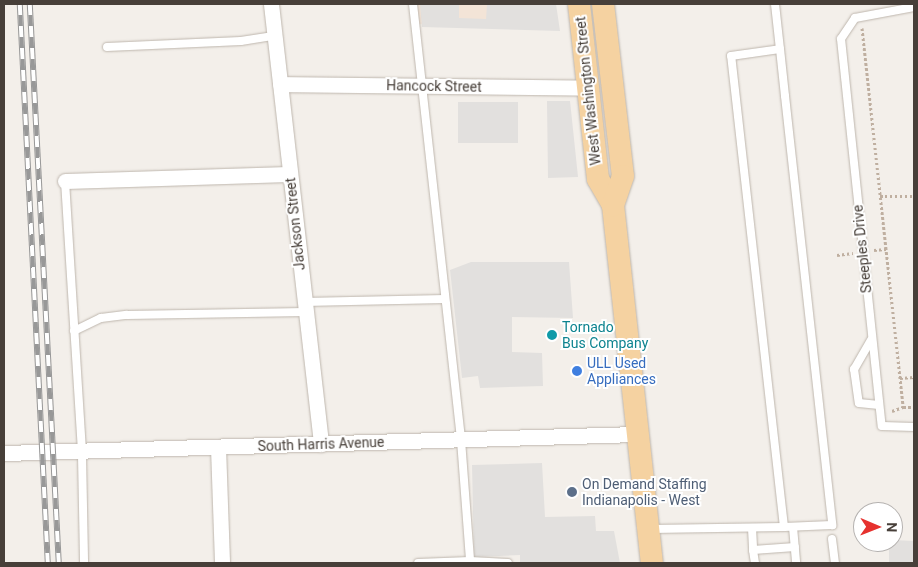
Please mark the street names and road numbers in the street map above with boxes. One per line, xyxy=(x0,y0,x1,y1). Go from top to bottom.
street label: West Washington Street xyxy=(572,16,604,166)
street label: Hancock Street xyxy=(386,77,482,95)
street label: Jackson Street xyxy=(282,177,308,271)
street label: Steeples Drive xyxy=(849,204,875,294)
street label: South Harris Avenue xyxy=(257,433,385,455)

